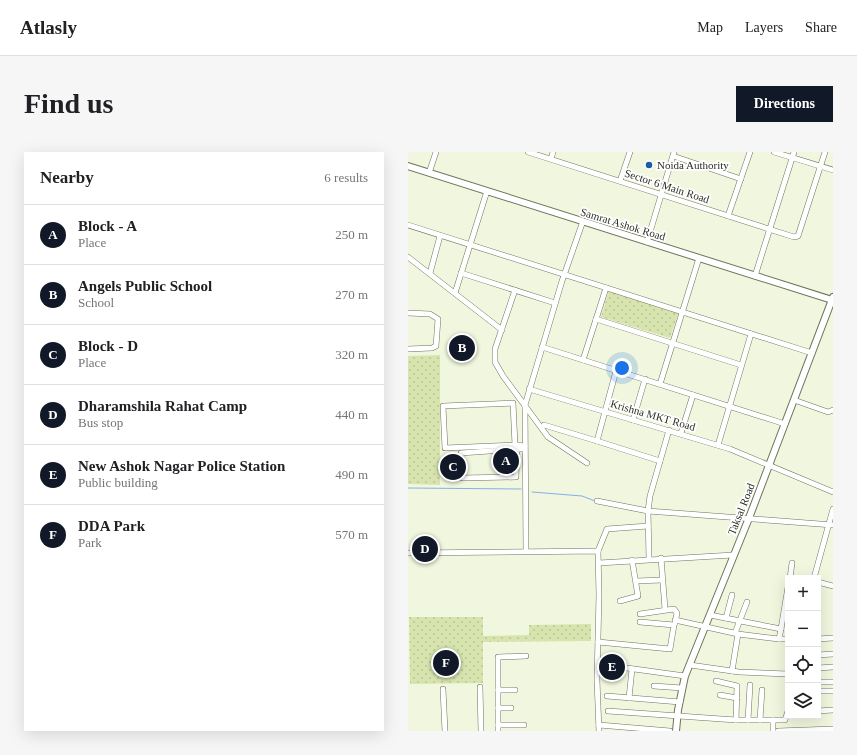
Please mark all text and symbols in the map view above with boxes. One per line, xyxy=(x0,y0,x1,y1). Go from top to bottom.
text: Atlasly xyxy=(20,17,77,38)
text: Map xyxy=(697,20,723,35)
text: Layers xyxy=(745,20,783,35)
text: Share xyxy=(805,20,837,35)
button: Directions xyxy=(736,86,833,122)
text: Find us xyxy=(24,88,114,119)
place label: Noida Authority xyxy=(657,159,729,171)
marker: Noida Authority xyxy=(644,160,654,170)
street label: Sector 6 Main Road xyxy=(623,167,711,206)
text: Nearby xyxy=(40,168,94,187)
text: 6 results xyxy=(324,170,368,185)
street label: Samrat Ashok Road xyxy=(579,205,667,243)
text: Block - A xyxy=(78,218,137,234)
text: A xyxy=(48,227,58,242)
text: 250 m xyxy=(335,227,368,242)
text: Place xyxy=(78,235,106,250)
text: Angels Public School xyxy=(78,278,212,294)
text: B xyxy=(49,287,57,302)
text: 270 m xyxy=(335,287,368,302)
text: School xyxy=(78,295,114,310)
pin: B xyxy=(449,333,475,363)
text: Block - D xyxy=(78,338,138,354)
text: C xyxy=(48,347,58,362)
text: 320 m xyxy=(335,347,368,362)
text: Place xyxy=(78,355,106,370)
your location xyxy=(612,358,632,378)
street label: Krishna MKT Road xyxy=(609,397,697,433)
text: Dharamshila Rahat Camp xyxy=(78,398,247,414)
text: D xyxy=(48,407,58,422)
text: 440 m xyxy=(335,407,368,422)
text: Bus stop xyxy=(78,415,123,430)
pin: A xyxy=(493,446,519,476)
pin: C xyxy=(440,452,466,482)
text: New Ashok Nagar Police Station xyxy=(78,458,285,474)
text: E xyxy=(49,467,57,482)
text: 490 m xyxy=(335,467,368,482)
text: Public building xyxy=(78,475,158,490)
street label: Taksal Road xyxy=(725,481,757,537)
text: DDA Park xyxy=(78,518,145,534)
text: F xyxy=(49,527,57,542)
text: 570 m xyxy=(335,527,368,542)
pin: D xyxy=(412,534,438,564)
text: Park xyxy=(78,535,102,550)
map controls xyxy=(785,575,821,719)
button: + xyxy=(785,575,821,611)
button: − xyxy=(785,611,821,647)
button: locate xyxy=(785,647,821,683)
pin: F xyxy=(433,648,459,678)
pin: E xyxy=(599,652,625,682)
button: layers xyxy=(785,683,821,719)

